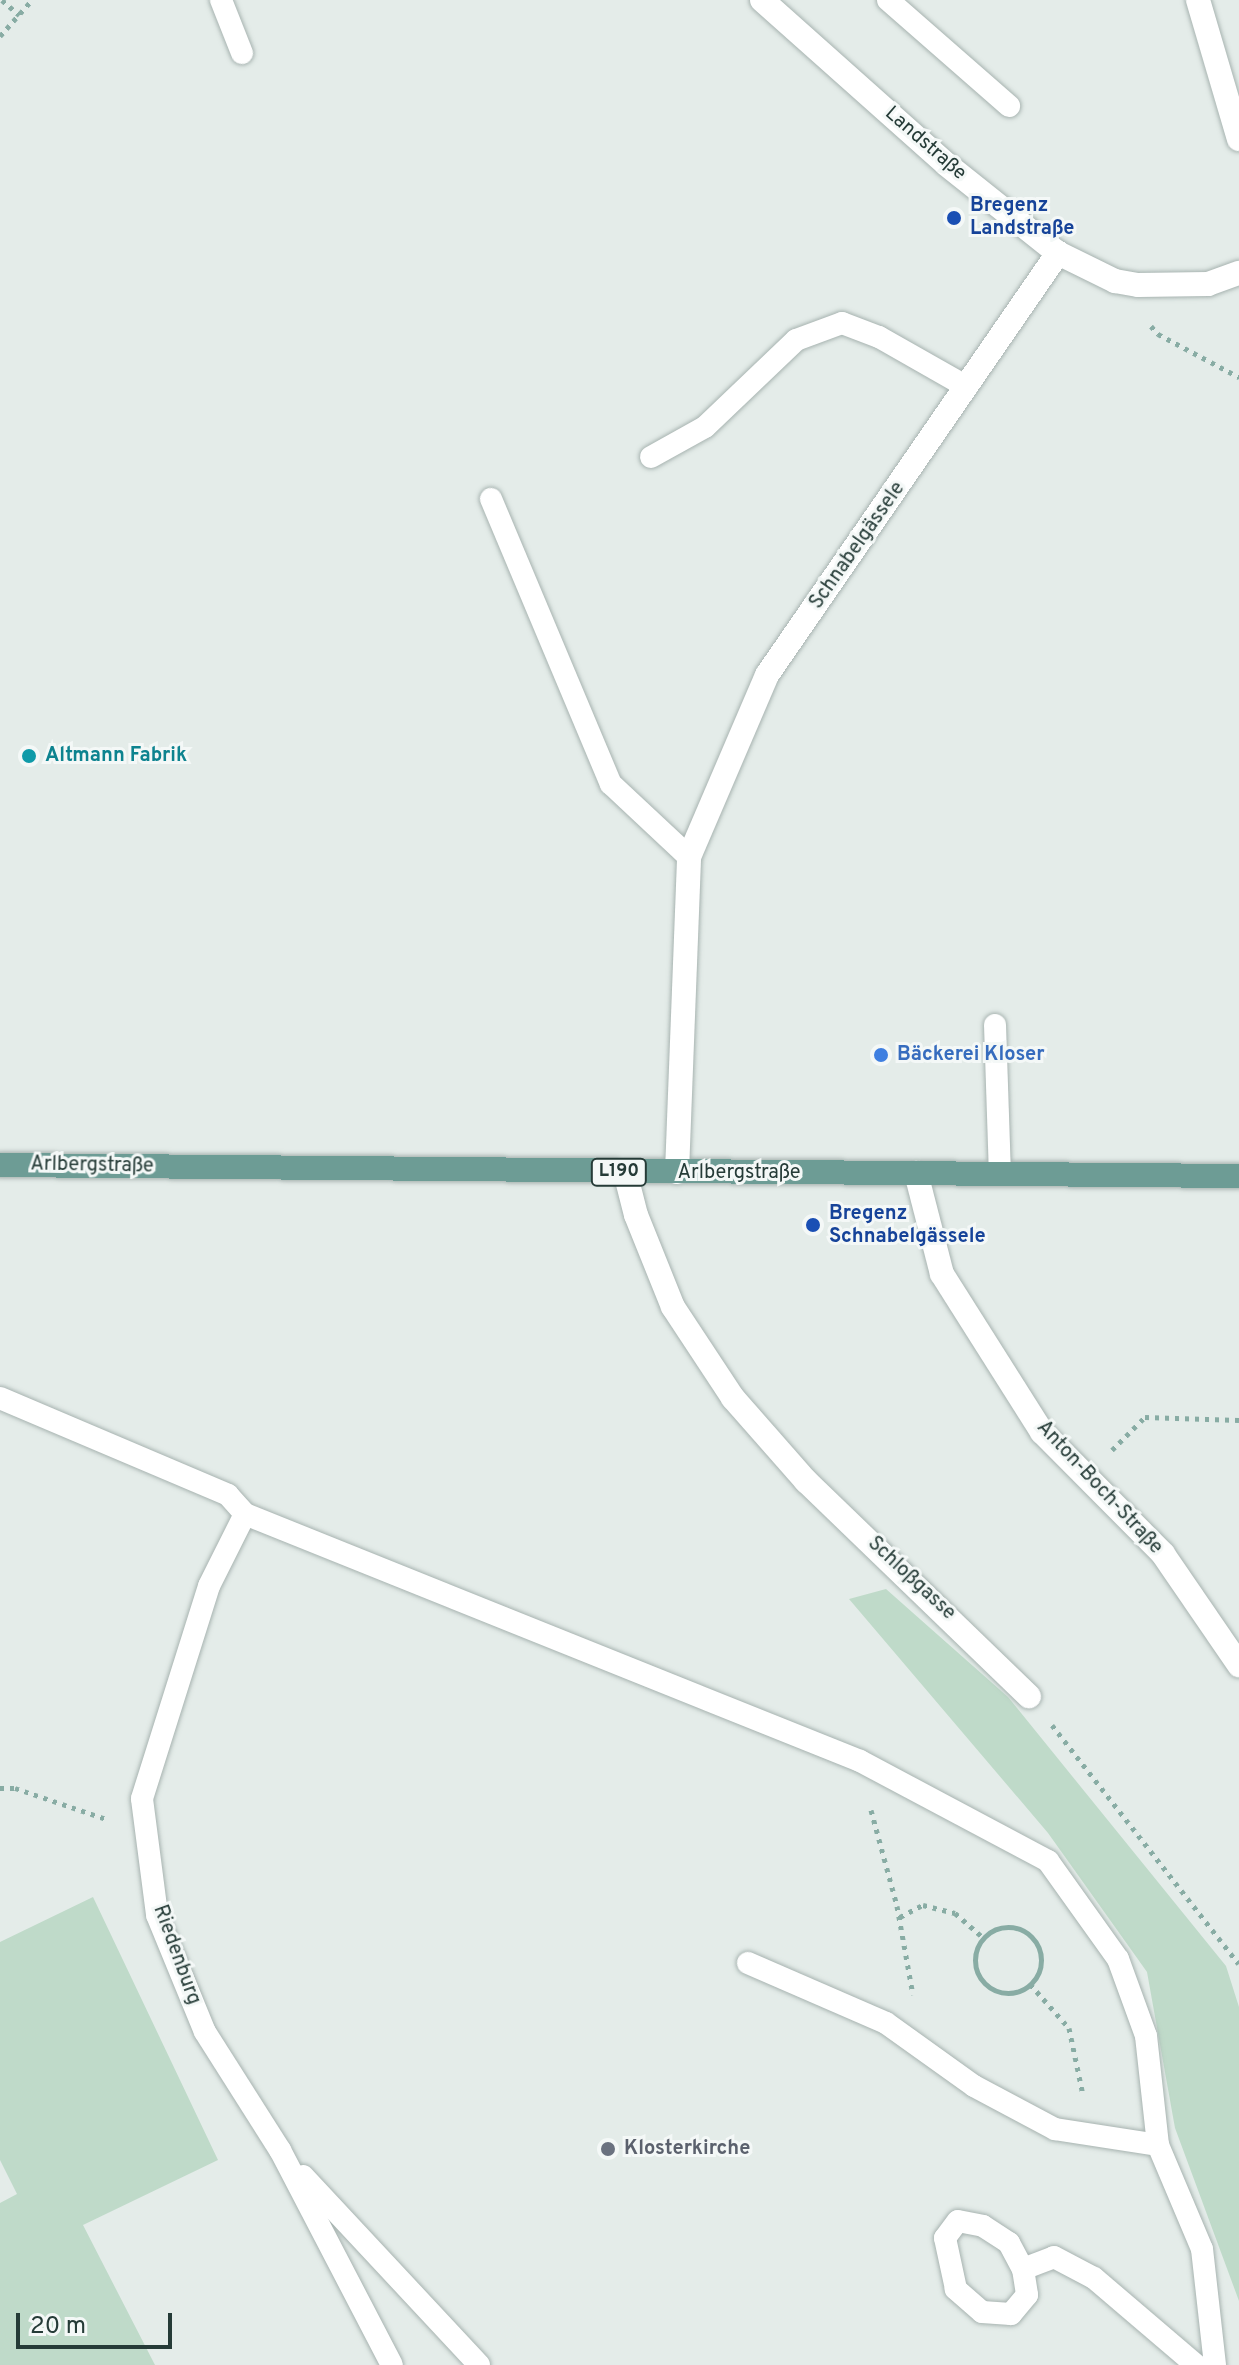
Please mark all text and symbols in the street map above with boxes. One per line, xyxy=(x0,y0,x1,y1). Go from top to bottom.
street label: Landstraße xyxy=(879,102,971,186)
place label: Bregenz Landstraße xyxy=(970,194,1074,241)
marker: Bregenz Landstraße xyxy=(945,209,963,227)
street label: Schnabelgässele xyxy=(805,478,911,614)
place label: Altmann Fabrik xyxy=(45,744,187,768)
marker: Altmann Fabrik xyxy=(20,747,38,765)
place label: Bäckerei Kloser xyxy=(897,1043,1045,1067)
marker: Bäckerei Kloser xyxy=(872,1046,890,1064)
street label: Arlbergstraße xyxy=(30,1153,154,1179)
road number: L190 xyxy=(589,1158,649,1186)
street label: Arlbergstraße xyxy=(677,1161,801,1185)
place label: Bregenz Schnabelgässele xyxy=(829,1202,986,1249)
marker: Bregenz Schnabelgässele xyxy=(804,1216,822,1234)
street label: Anton-Boch-Straße xyxy=(1031,1416,1167,1560)
street label: Schloßgasse xyxy=(862,1532,960,1626)
street label: Riedenburg xyxy=(147,1902,205,2008)
place label: Klosterkirche xyxy=(624,2137,750,2161)
marker: Klosterkirche xyxy=(599,2140,617,2158)
scale bar xyxy=(20,2297,176,2347)
text: 20 m xyxy=(30,2312,86,2342)

